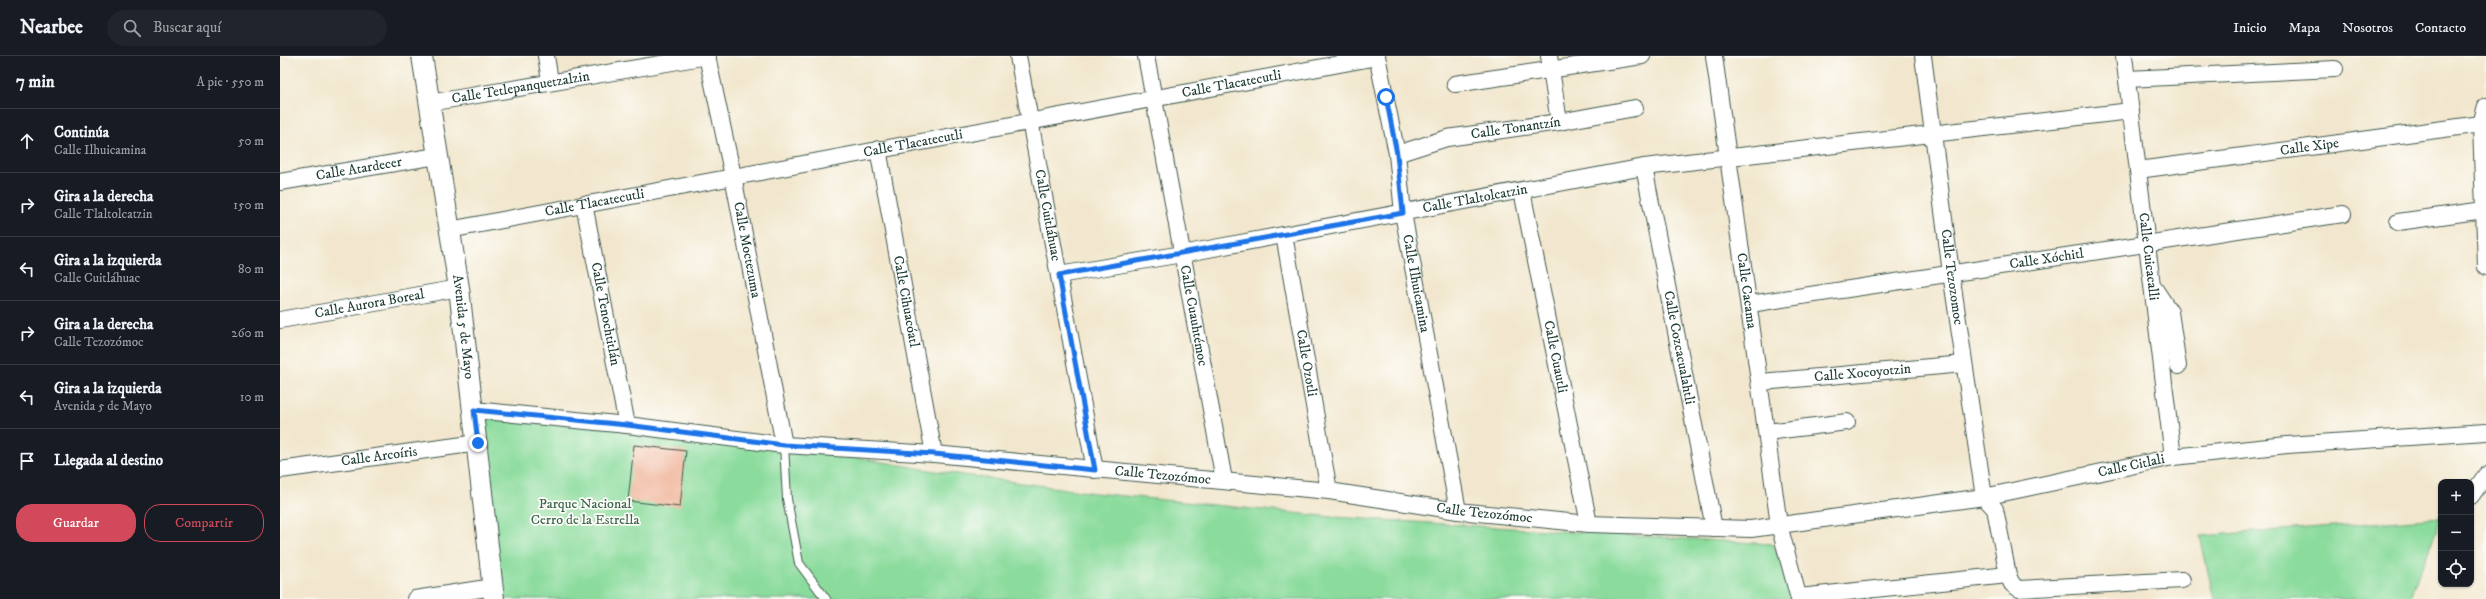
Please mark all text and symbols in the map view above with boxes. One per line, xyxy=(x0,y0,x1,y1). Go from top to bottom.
search box xyxy=(107,10,387,46)
text: Nearbee xyxy=(20,16,83,39)
icon: search xyxy=(121,17,143,39)
text: Buscar aquí xyxy=(153,18,221,37)
text: Inicio xyxy=(2233,19,2266,37)
text: Mapa xyxy=(2288,19,2320,37)
text: Nosotros xyxy=(2342,19,2393,37)
text: Contacto xyxy=(2415,19,2466,37)
street label: Calle Tlacatecutli xyxy=(1180,66,1283,102)
street label: Calle Tetlepanquetzalzin xyxy=(450,67,592,108)
text: 7 min xyxy=(16,71,55,93)
text: A pie · 550 m xyxy=(196,74,264,90)
route start xyxy=(1377,88,1395,106)
street label: Calle Tonantzín xyxy=(1470,113,1563,143)
text: Continúa xyxy=(54,123,109,142)
street label: Calle Tlacatecutli xyxy=(862,125,964,162)
icon: ahead xyxy=(16,130,38,152)
text: 50 m xyxy=(238,133,264,149)
street label: Calle Xipe xyxy=(2279,134,2340,160)
text: Calle Ilhuicamina xyxy=(54,142,146,158)
street label: Calle Atardecer xyxy=(315,153,404,185)
street label: Calle Cuitláhuac xyxy=(1030,168,1065,263)
street label: Calle Tlaltolcatzin xyxy=(1421,180,1530,217)
street label: Calle Tlacatecutli xyxy=(543,185,646,221)
text: Gira a la derecha xyxy=(54,187,153,206)
icon: right xyxy=(16,194,38,216)
text: 150 m xyxy=(233,197,264,213)
street label: Calle Moctezuma xyxy=(729,200,765,300)
text: Calle Tlaltolcatzin xyxy=(54,206,153,222)
street label: Calle Cuicacalli xyxy=(2134,212,2163,302)
street label: Calle Tezozomoc xyxy=(1936,228,1968,326)
street label: Calle Ilhuicamina xyxy=(1398,233,1434,334)
street label: Calle Xóchitl xyxy=(2008,244,2086,274)
text: Gira a la izquierda xyxy=(54,251,162,270)
street label: Calle Cacama xyxy=(1732,252,1761,330)
street label: Calle Cihuacóatl xyxy=(889,254,923,350)
icon: left xyxy=(16,258,38,280)
text: 80 m xyxy=(238,261,264,277)
street label: Calle Tenochtitlán xyxy=(587,261,624,368)
street label: Calle Cuauhtémoc xyxy=(1176,264,1212,368)
text: Calle Cuitláhuac xyxy=(54,270,140,286)
street label: Avenida 5 de Mayo xyxy=(448,273,478,380)
street label: Calle Aurora Boreal xyxy=(313,285,427,323)
street label: Calle Cozcacualahtli xyxy=(1659,289,1699,406)
text: Gira a la derecha xyxy=(54,315,153,334)
street label: Calle Cuautli xyxy=(1539,319,1571,395)
icon: right xyxy=(16,322,38,344)
text: 260 m xyxy=(231,325,264,341)
street label: Calle Ozotli xyxy=(1292,328,1321,398)
text: Calle Tezozómoc xyxy=(54,334,144,350)
street label: Calle Xocoyotzin xyxy=(1813,360,1912,386)
text: Gira a la izquierda xyxy=(54,379,162,398)
icon: left xyxy=(16,386,38,408)
text: 10 m xyxy=(240,389,264,405)
text: Avenida 5 de Mayo xyxy=(54,398,152,414)
route end xyxy=(469,434,487,452)
street label: Calle Arcoíris xyxy=(340,442,419,471)
icon: arrive xyxy=(16,450,38,472)
street label: Calle Citlali xyxy=(2096,450,2167,482)
text: Llegada al destino xyxy=(54,451,163,470)
street label: Calle Tezozómoc xyxy=(1114,462,1212,489)
map controls xyxy=(2438,479,2474,587)
button: + xyxy=(2438,479,2474,515)
park label: Parque Nacional Cerro de la Estrella xyxy=(531,495,639,529)
street label: Calle Tezozómoc xyxy=(1435,499,1533,527)
button: Guardar xyxy=(16,504,136,542)
button: Compartir xyxy=(144,504,264,542)
button: − xyxy=(2438,515,2474,551)
button: locate xyxy=(2438,551,2474,587)

